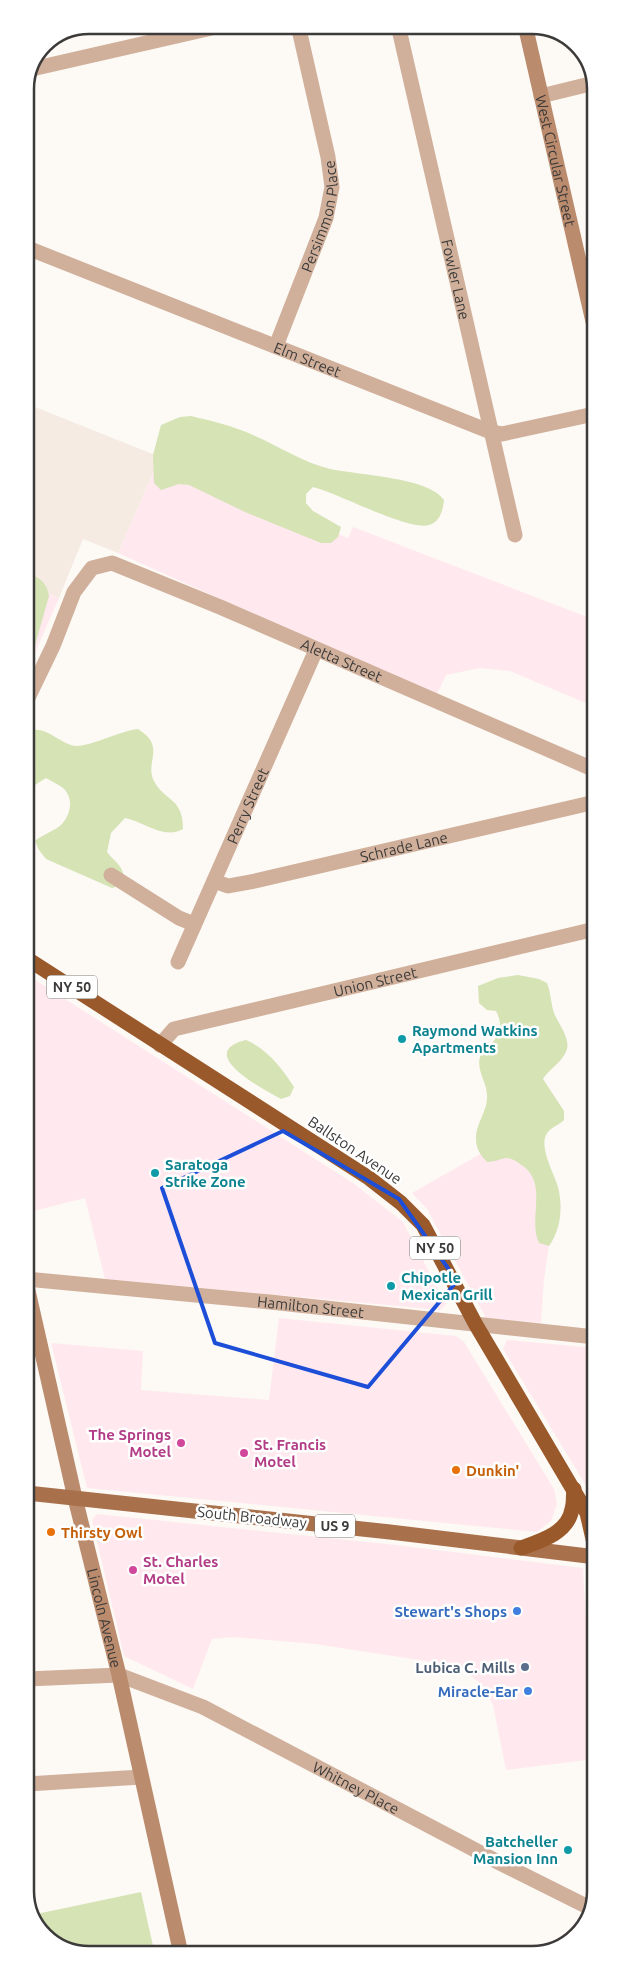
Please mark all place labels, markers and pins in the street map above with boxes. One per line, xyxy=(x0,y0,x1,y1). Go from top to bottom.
place label: Raymond Watkins Apartments xyxy=(412,1022,538,1056)
marker: Raymond Watkins Apartments xyxy=(396,1033,408,1045)
place label: Saratoga Strike Zone xyxy=(165,1156,246,1190)
marker: Saratoga Strike Zone xyxy=(149,1167,161,1179)
place label: Chipotle Mexican Grill xyxy=(401,1269,493,1303)
marker: Chipotle Mexican Grill xyxy=(385,1280,397,1292)
place label: The Springs Motel xyxy=(88,1426,171,1460)
place label: St. Francis Motel xyxy=(254,1436,326,1470)
marker: The Springs Motel xyxy=(175,1437,187,1449)
marker: St. Francis Motel xyxy=(238,1447,250,1459)
place label: Dunkin' xyxy=(466,1462,519,1479)
marker: Dunkin' xyxy=(450,1464,462,1476)
place label: Thirsty Owl xyxy=(61,1524,143,1541)
marker: Thirsty Owl xyxy=(45,1526,57,1538)
place label: St. Charles Motel xyxy=(143,1553,218,1587)
marker: St. Charles Motel xyxy=(127,1564,139,1576)
place label: Stewart's Shops xyxy=(395,1603,507,1620)
marker: Stewart's Shops xyxy=(511,1605,523,1617)
place label: Lubica C. Mills xyxy=(415,1659,515,1676)
marker: Lubica C. Mills xyxy=(519,1661,531,1673)
place label: Miracle-Ear xyxy=(438,1683,519,1700)
marker: Miracle-Ear xyxy=(522,1685,534,1697)
place label: Batcheller Mansion Inn xyxy=(473,1833,559,1867)
marker: Batcheller Mansion Inn xyxy=(562,1844,574,1856)

